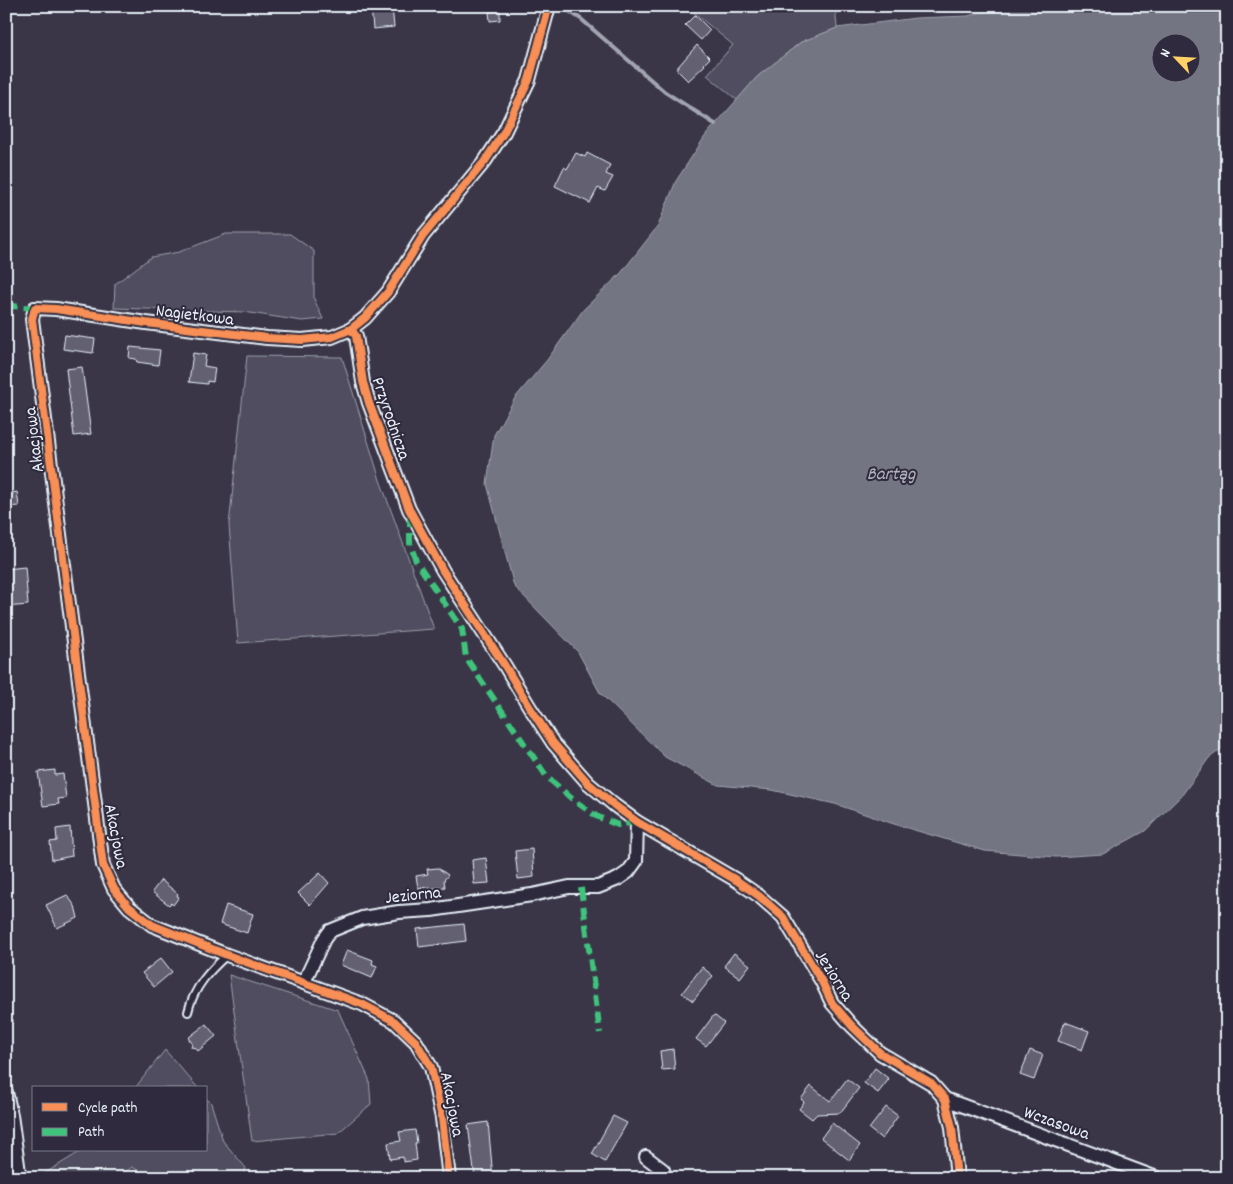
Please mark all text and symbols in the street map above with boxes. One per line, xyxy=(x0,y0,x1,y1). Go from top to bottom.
north arrow xyxy=(1150,32,1200,82)
text: N xyxy=(1156,46,1177,61)
street label: Nagietkowa xyxy=(154,299,236,334)
street label: Przyrodnicza xyxy=(364,374,416,464)
street label: Akacjowa xyxy=(19,405,52,474)
water label: Bartąg xyxy=(867,462,916,489)
street label: Akacjowa xyxy=(96,802,133,872)
street label: Jeziorna xyxy=(384,881,443,912)
street label: Jeziorna xyxy=(807,946,859,1007)
street label: Akacjowa xyxy=(432,1070,469,1140)
legend xyxy=(32,1086,208,1152)
text: Cycle path xyxy=(78,1098,138,1120)
street label: Wczasowa xyxy=(1020,1101,1093,1148)
text: Path xyxy=(78,1122,104,1144)

